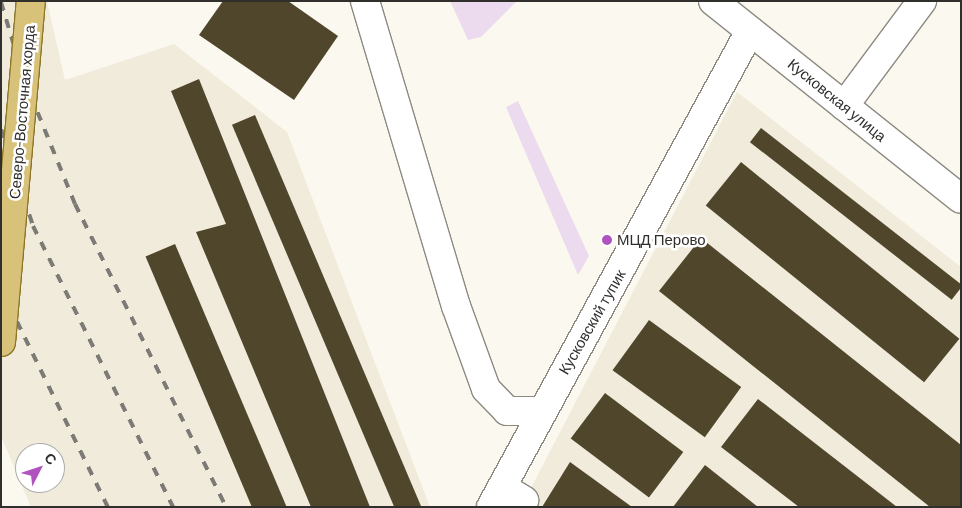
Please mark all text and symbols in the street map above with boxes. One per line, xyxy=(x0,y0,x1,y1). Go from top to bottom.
street label: Северо-Восточная хорда xyxy=(5,24,39,200)
street label: Кусковская улица xyxy=(784,55,890,145)
place label: МЦД Перово xyxy=(617,231,706,249)
marker: МЦД Перово xyxy=(601,234,613,246)
street label: Кусковский тупик xyxy=(555,266,629,378)
north arrow xyxy=(15,443,65,493)
text: С xyxy=(41,449,61,468)

